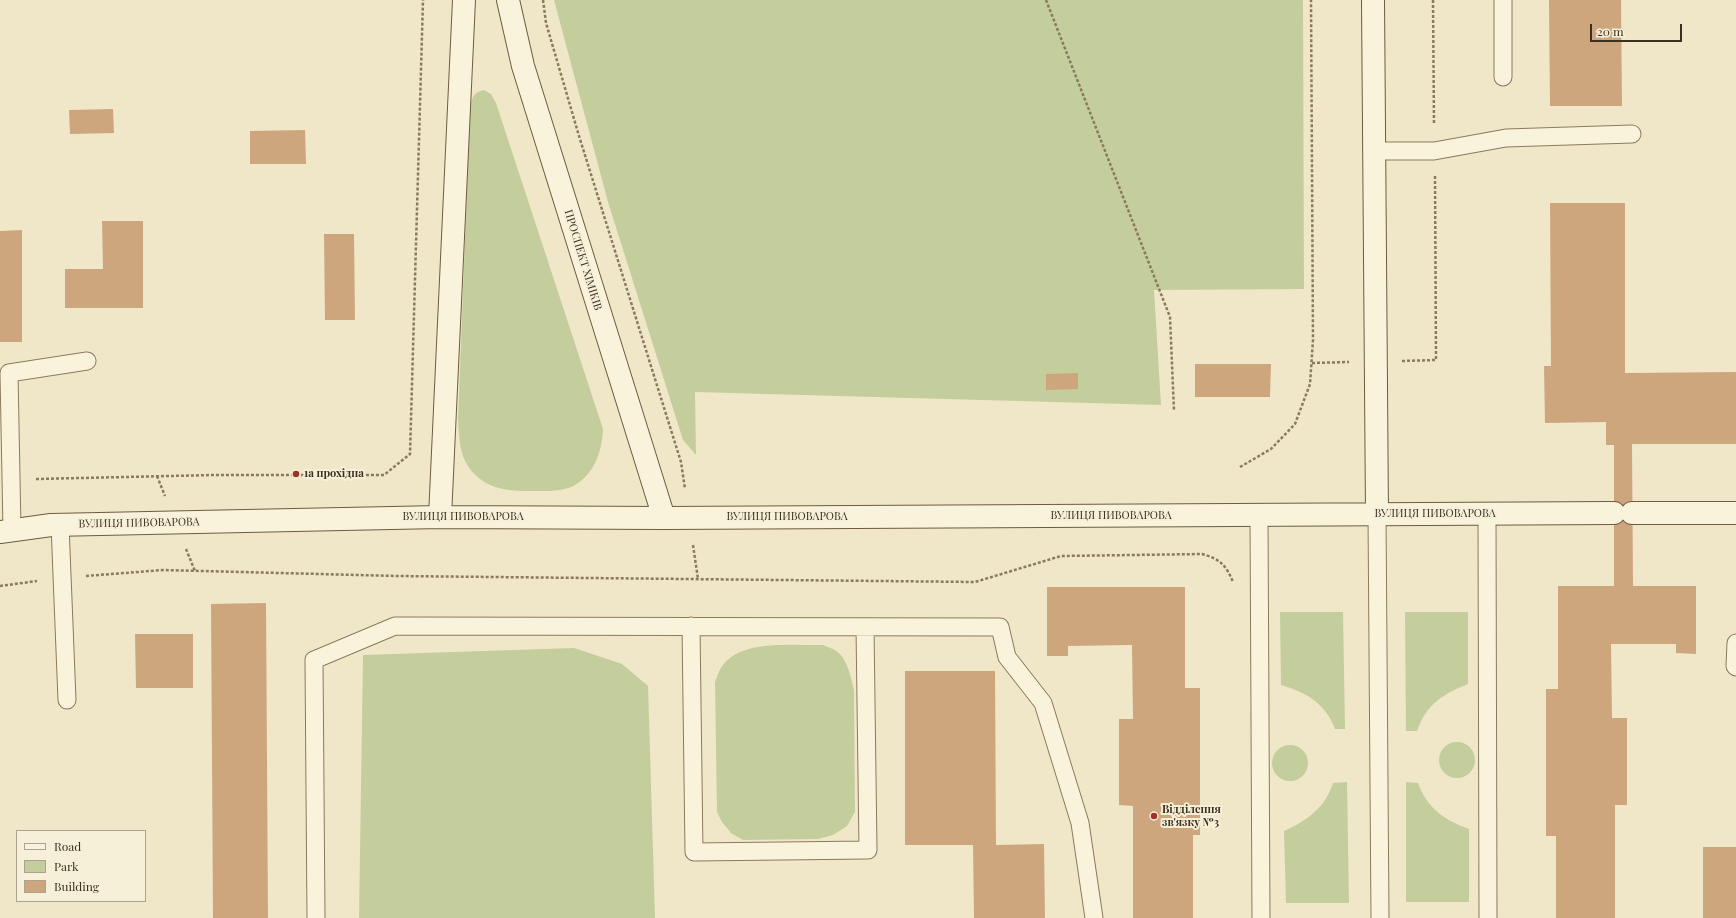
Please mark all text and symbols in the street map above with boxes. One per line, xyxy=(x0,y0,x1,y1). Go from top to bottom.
scale bar xyxy=(1592,16,1684,42)
text: 20 m xyxy=(1597,23,1624,39)
street label: ПРОСПЕКТ ХІМІКІВ xyxy=(561,208,605,312)
place label: 1а прохідна xyxy=(304,467,364,481)
marker: 1а прохідна xyxy=(291,469,301,479)
street label: ВУЛИЦЯ ПИВОВАРОВА xyxy=(1374,507,1496,521)
street label: ВУЛИЦЯ ПИВОВАРОВА xyxy=(1050,509,1172,523)
street label: ВУЛИЦЯ ПИВОВАРОВА xyxy=(402,510,524,524)
street label: ВУЛИЦЯ ПИВОВАРОВА xyxy=(726,510,848,524)
street label: ВУЛИЦЯ ПИВОВАРОВА xyxy=(78,515,200,531)
place label: Відділення зв'язку №3 xyxy=(1162,803,1221,829)
marker: Відділення зв'язку №3 xyxy=(1149,811,1159,821)
legend xyxy=(16,830,146,902)
text: Road xyxy=(54,838,81,854)
text: Park xyxy=(54,858,79,874)
text: Building xyxy=(54,878,99,894)

